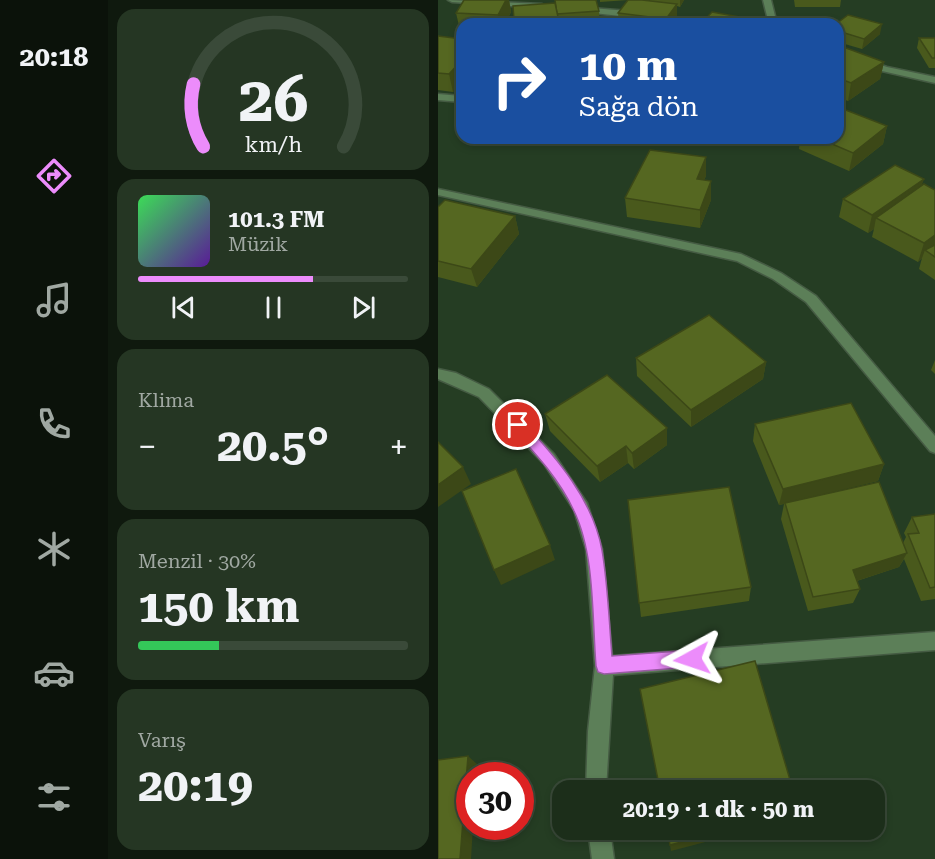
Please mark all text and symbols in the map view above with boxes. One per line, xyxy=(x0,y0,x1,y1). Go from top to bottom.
text: 20:18 xyxy=(20,41,88,73)
text: 10 m xyxy=(579,41,677,90)
icon: right xyxy=(480,42,558,120)
text: 26 xyxy=(238,63,308,136)
text: Sağa dön xyxy=(579,91,698,123)
text: km/h xyxy=(244,132,302,157)
icon: directions xyxy=(33,155,75,197)
text: 101.3 FM xyxy=(228,207,325,232)
text: Müzik xyxy=(228,232,288,256)
icon: music xyxy=(33,279,75,321)
icon: previous xyxy=(167,291,200,324)
icon: pause xyxy=(257,291,290,324)
icon: next xyxy=(347,291,380,324)
text: Klima xyxy=(138,388,194,412)
pin xyxy=(492,399,543,450)
icon: phone xyxy=(33,403,75,445)
icon: arrive xyxy=(501,408,534,441)
text: 20.5° xyxy=(217,419,329,472)
text: − xyxy=(138,427,156,466)
text: + xyxy=(390,427,408,466)
icon: climate xyxy=(33,528,75,570)
text: Menzil · 30% xyxy=(138,549,256,573)
text: 150 km xyxy=(138,580,299,633)
position arrow xyxy=(660,627,724,691)
icon: car xyxy=(33,652,75,694)
text: Varış xyxy=(138,728,186,752)
text: 20:19 xyxy=(138,759,253,812)
speed limit sign: 30 xyxy=(456,762,534,840)
icon: filters xyxy=(33,776,75,818)
text: 20:19 · 1 dk · 50 m xyxy=(623,797,814,822)

